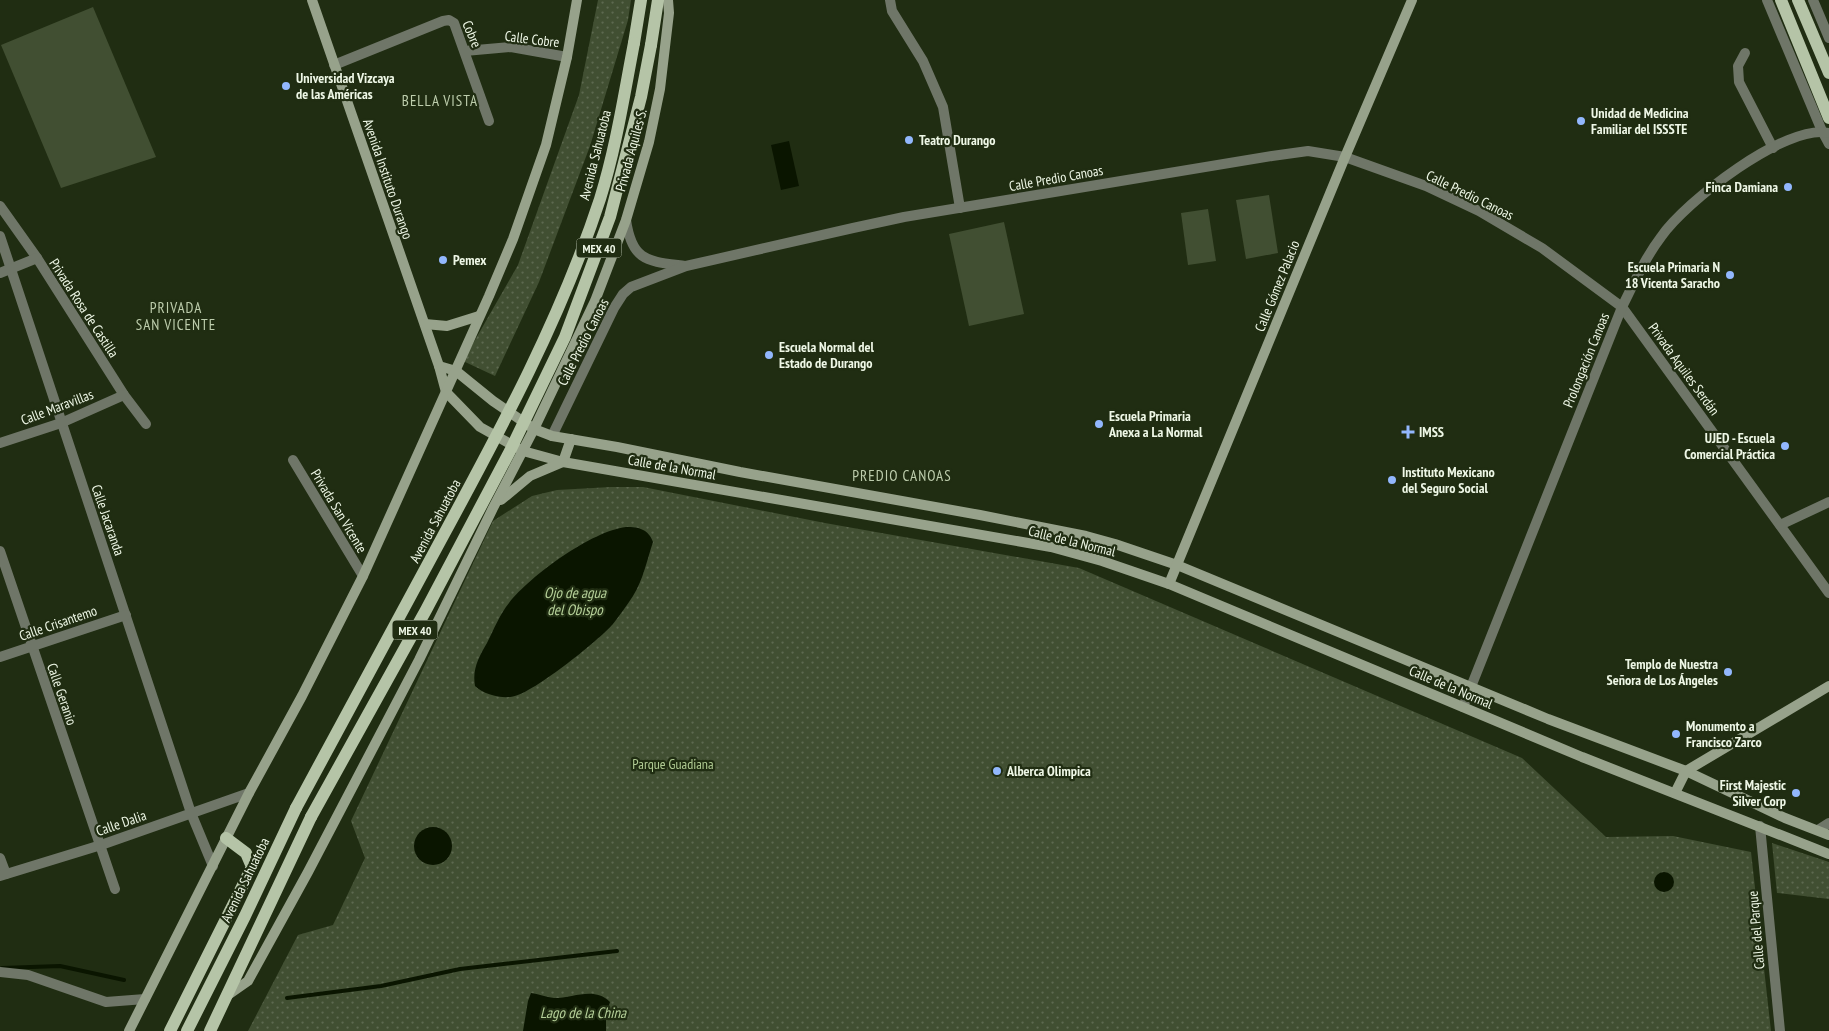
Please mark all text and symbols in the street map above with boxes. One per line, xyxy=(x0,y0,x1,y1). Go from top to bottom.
street label: Cobre xyxy=(458,18,486,50)
street label: Calle Cobre xyxy=(504,27,561,51)
place label: Universidad Vizcaya de las Américas xyxy=(296,69,395,103)
marker: Universidad Vizcaya de las Américas xyxy=(280,80,292,92)
district label: BELLA VISTA xyxy=(402,91,478,110)
place label: Unidad de Medicina Familiar del ISSSTE xyxy=(1591,104,1689,138)
street label: Privada Aquiles S. xyxy=(611,107,651,193)
street label: Avenida Sahuatoba xyxy=(575,108,615,202)
marker: Unidad de Medicina Familiar del ISSSTE xyxy=(1575,115,1587,127)
street label: Avenida Instituto Durango xyxy=(359,116,417,242)
place label: Teatro Durango xyxy=(919,131,996,149)
marker: Teatro Durango xyxy=(903,134,915,146)
street label: Calle Predio Canoas xyxy=(1008,161,1105,195)
street label: Calle Predio Canoas xyxy=(1423,166,1517,224)
place label: Finca Damiana xyxy=(1706,178,1778,196)
marker: Finca Damiana xyxy=(1782,181,1794,193)
road number: MEX 40 xyxy=(576,238,622,258)
street label: Calle Gómez Palacio xyxy=(1250,238,1304,334)
place label: Pemex xyxy=(453,251,487,269)
marker: Pemex xyxy=(437,254,449,266)
street label: Privada Rosa de Castilla xyxy=(45,255,123,361)
place label: Escuela Primaria N 18 Vicenta Saracho xyxy=(1625,258,1720,292)
marker: Escuela Primaria N 18 Vicenta Saracho xyxy=(1724,269,1736,281)
street label: Calle Predio Canoas xyxy=(553,295,613,388)
district label: PRIVADA SAN VICENTE xyxy=(136,298,216,334)
street label: Prolongación Canoas xyxy=(1559,310,1613,410)
street label: Privada Aquiles Serdán xyxy=(1644,319,1724,419)
place label: Escuela Normal del Estado de Durango xyxy=(779,338,875,372)
marker: Escuela Normal del Estado de Durango xyxy=(763,349,775,361)
street label: Calle Maravillas xyxy=(18,385,96,429)
place label: Escuela Primaria Anexa a La Normal xyxy=(1108,407,1203,441)
marker: Escuela Primaria Anexa a La Normal xyxy=(1093,418,1105,430)
place label: IMSS xyxy=(1419,423,1444,441)
marker: IMSS xyxy=(1401,425,1415,439)
place label: UJED - Escuela Comercial Práctica xyxy=(1684,429,1775,463)
marker: UJED - Escuela Comercial Práctica xyxy=(1779,440,1791,452)
street label: Calle de la Normal xyxy=(627,450,718,484)
place label: Instituto Mexicano del Seguro Social xyxy=(1402,463,1495,497)
street label: Privada San Vicente xyxy=(307,466,371,556)
district label: PREDIO CANOAS xyxy=(852,466,952,485)
marker: Instituto Mexicano del Seguro Social xyxy=(1386,474,1398,486)
street label: Avenida Sahuatoba xyxy=(405,476,465,566)
street label: Calle Jacaranda xyxy=(87,482,129,558)
street label: Calle de la Normal xyxy=(1027,521,1118,561)
water label: Ojo de agua del Obispo xyxy=(544,583,607,619)
street label: Calle Crisantemo xyxy=(17,601,99,645)
road number: MEX 40 xyxy=(392,620,438,640)
place label: Templo de Nuestra Señora de Los Ángeles xyxy=(1607,655,1718,689)
street label: Calle Geranio xyxy=(43,661,81,727)
street label: Calle de la Normal xyxy=(1406,661,1496,713)
marker: Templo de Nuestra Señora de Los Ángeles xyxy=(1722,666,1734,678)
place label: Monumento a Francisco Zarco xyxy=(1686,717,1762,751)
marker: Monumento a Francisco Zarco xyxy=(1670,728,1682,740)
park label: Parque Guadiana xyxy=(632,755,714,773)
place label: Alberca Olimpica xyxy=(1006,762,1091,780)
marker: Alberca Olimpica xyxy=(991,765,1003,777)
place label: First Majestic Silver Corp xyxy=(1720,776,1786,810)
marker: First Majestic Silver Corp xyxy=(1790,787,1802,799)
street label: Calle Dalia xyxy=(94,806,148,840)
street label: Avenida Sahuatoba xyxy=(217,835,273,925)
street label: Calle del Parque xyxy=(1744,890,1768,970)
water label: Lago de la China xyxy=(540,1003,627,1022)

